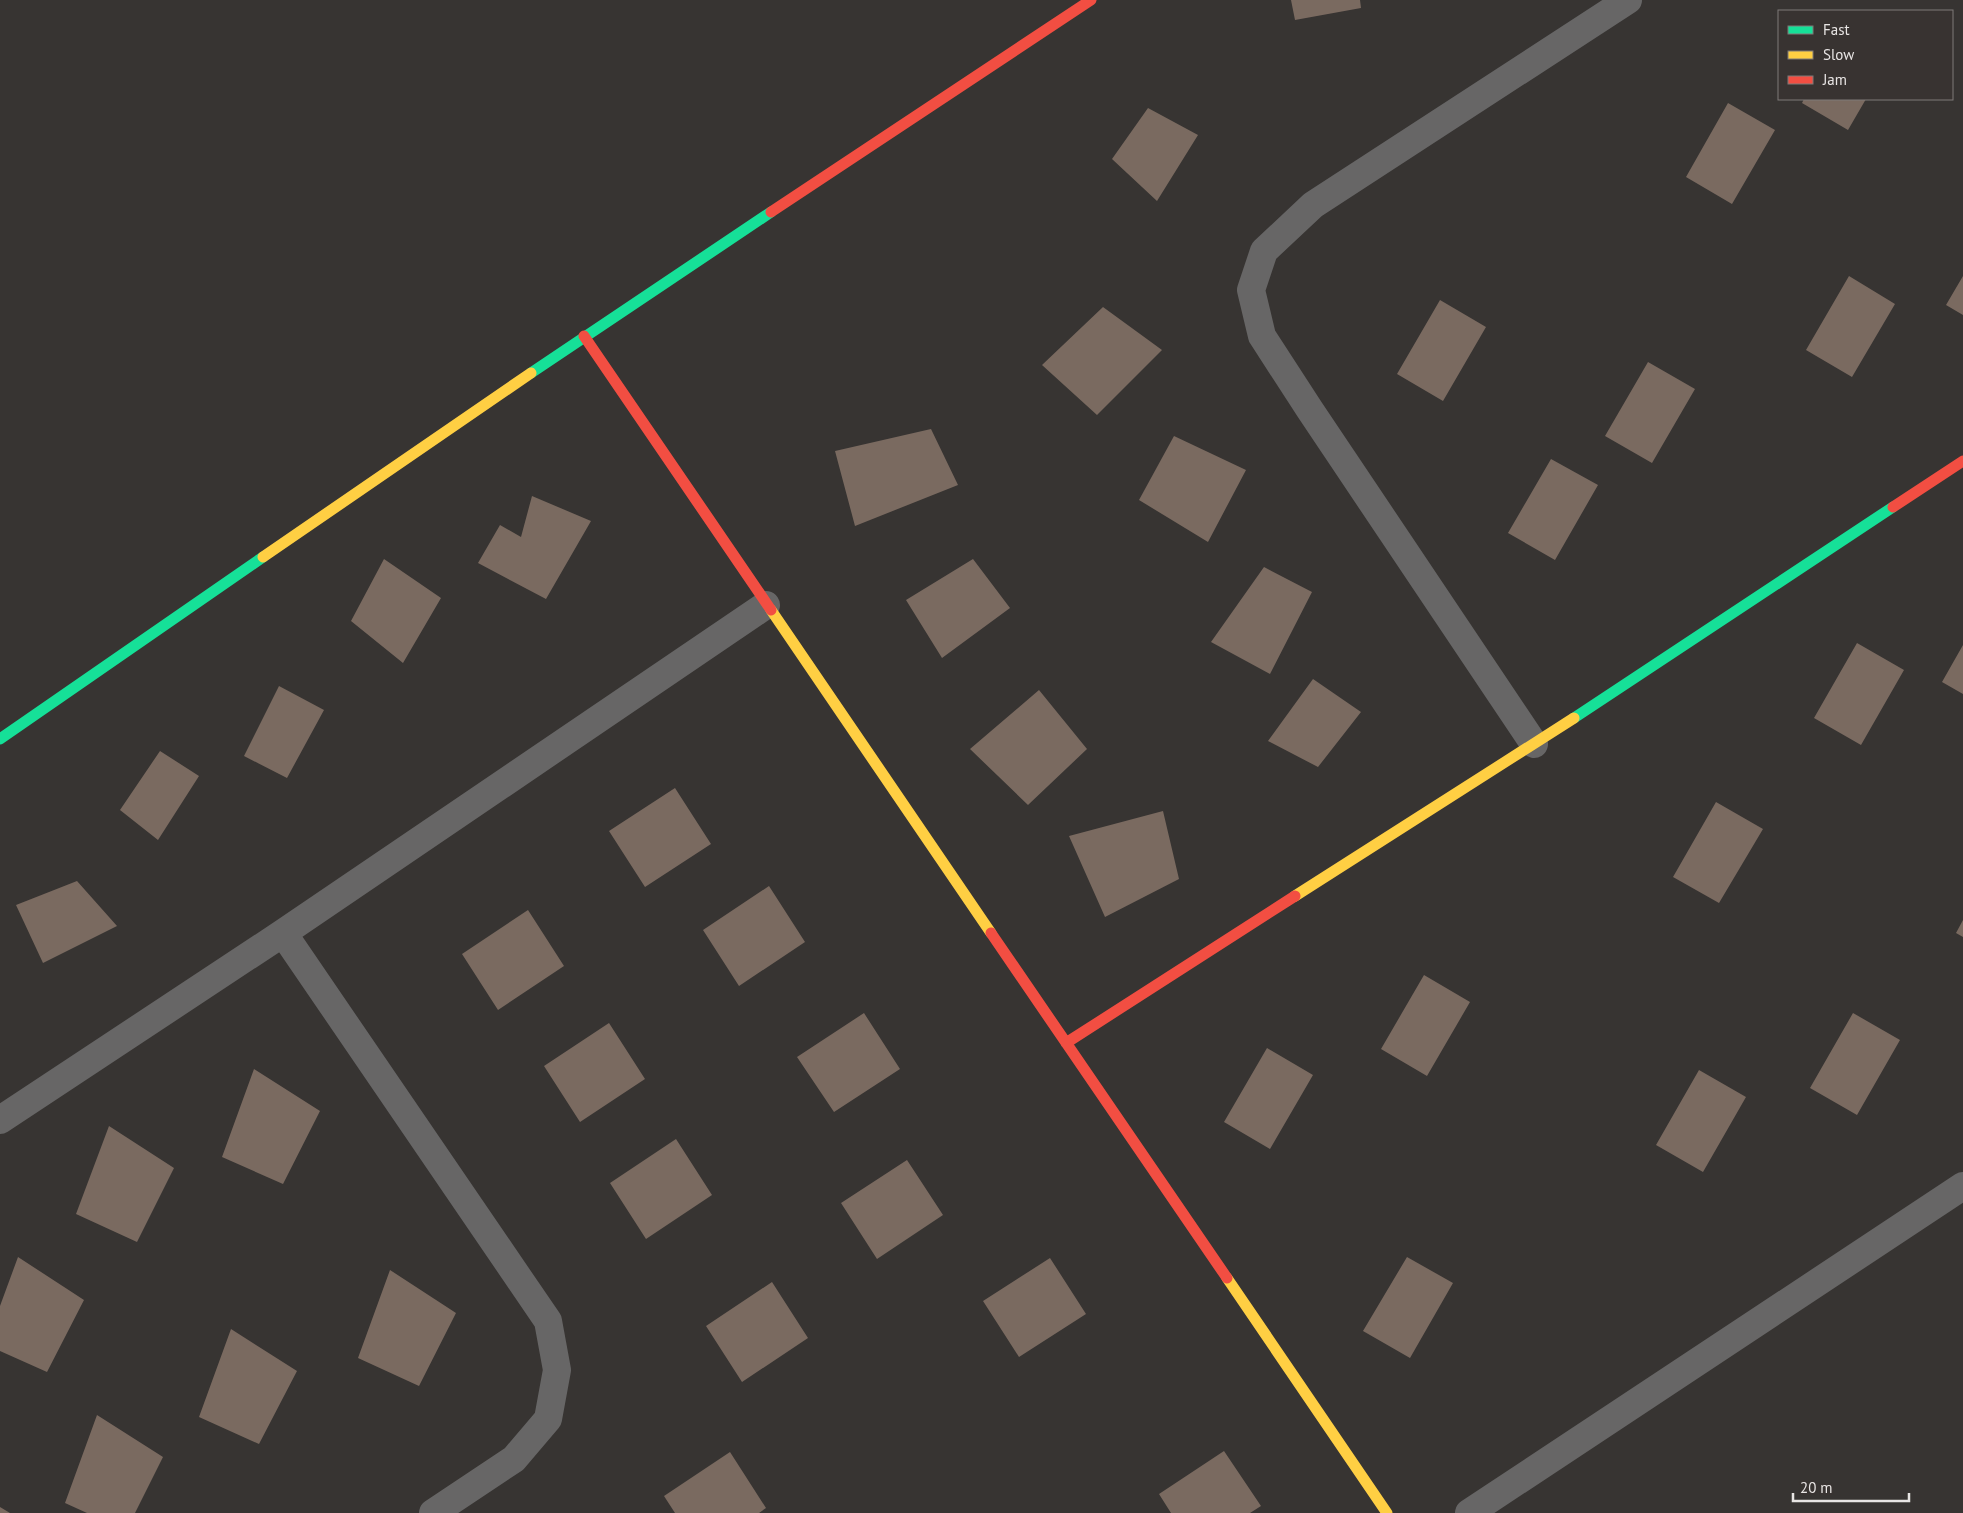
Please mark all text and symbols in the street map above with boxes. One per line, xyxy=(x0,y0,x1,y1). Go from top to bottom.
legend xyxy=(1778,10,1953,100)
text: Fast xyxy=(1823,20,1850,39)
text: Slow xyxy=(1823,45,1854,64)
text: Jam xyxy=(1822,70,1847,89)
scale bar xyxy=(1793,1470,1909,1502)
text: 20 m xyxy=(1800,1478,1833,1497)

